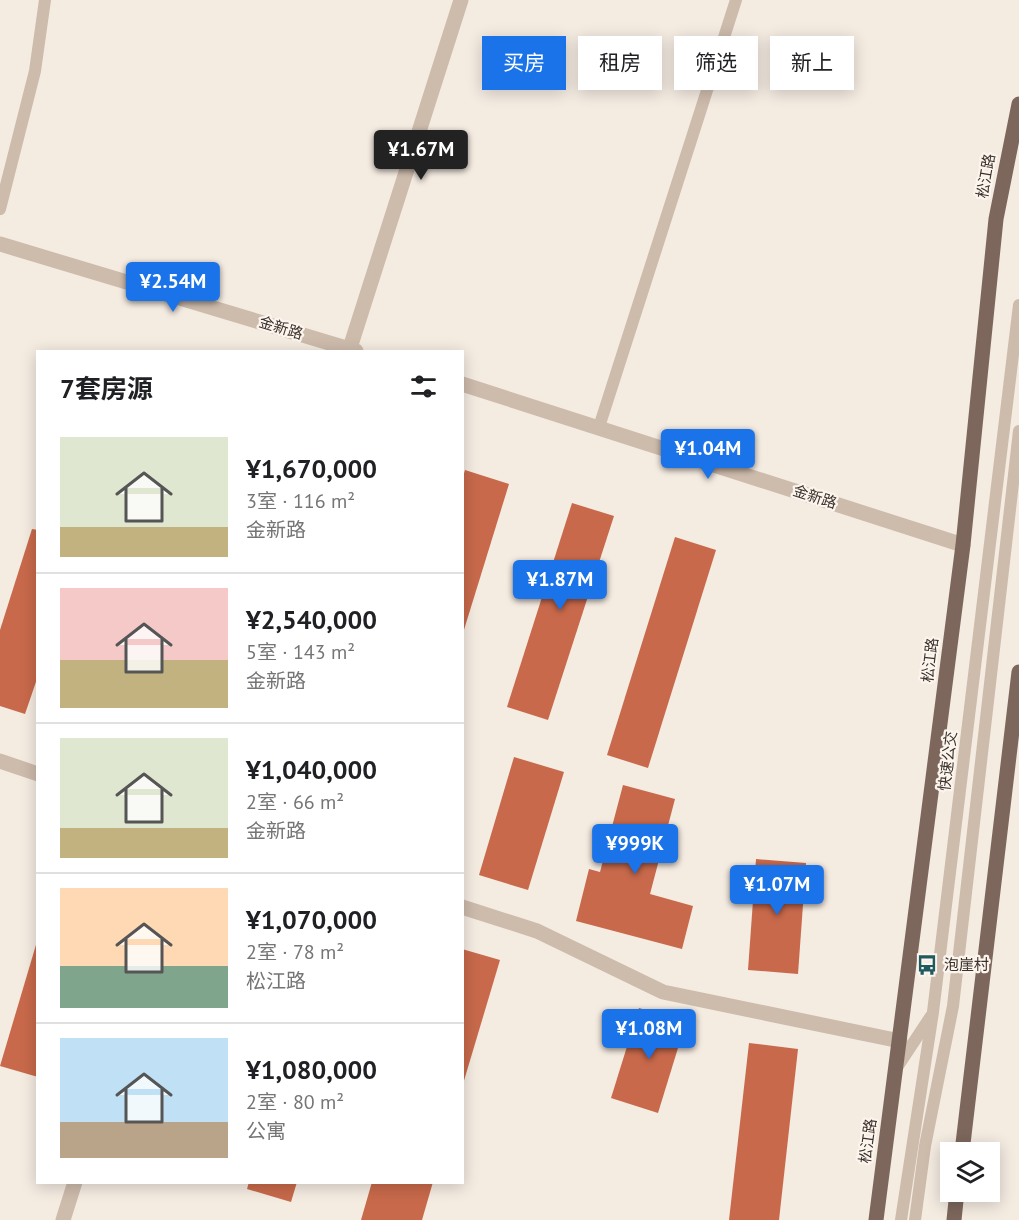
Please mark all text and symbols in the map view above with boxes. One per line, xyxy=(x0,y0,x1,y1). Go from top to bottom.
chip: 买房 xyxy=(482,36,566,90)
chip: 租房 xyxy=(578,36,662,90)
chip: 筛选 xyxy=(674,36,758,90)
chip: 新上 xyxy=(770,36,854,90)
pin: ¥1.67M xyxy=(372,130,470,181)
text: ¥1.67M xyxy=(388,136,454,162)
street label: 松江路 xyxy=(972,152,999,200)
pin: ¥2.54M xyxy=(124,262,222,313)
text: ¥2.54M xyxy=(140,268,206,294)
street label: 金新路 xyxy=(257,312,305,343)
icon: filters xyxy=(407,370,440,403)
text: 7套房源 xyxy=(60,372,153,405)
pin: ¥1.04M xyxy=(659,429,757,480)
text: ¥1.04M xyxy=(675,435,741,461)
text: ¥1,670,000 xyxy=(246,452,377,485)
icon: home xyxy=(108,461,180,533)
street label: 金新路 xyxy=(791,481,839,513)
text: 3室 · 116 m² xyxy=(246,488,355,514)
text: 金新路 xyxy=(246,517,306,543)
pin: ¥1.87M xyxy=(511,560,609,611)
text: ¥1.87M xyxy=(527,566,593,592)
text: ¥2,540,000 xyxy=(246,603,377,636)
icon: home xyxy=(108,612,180,684)
street label: 松江路 xyxy=(917,636,942,683)
text: 5室 · 143 m² xyxy=(246,639,355,665)
text: 金新路 xyxy=(246,668,306,694)
street label: 快速公交 xyxy=(934,730,961,792)
text: ¥1,040,000 xyxy=(246,753,377,786)
icon: home xyxy=(108,762,180,834)
text: 2室 · 66 m² xyxy=(246,789,344,815)
text: 金新路 xyxy=(246,818,306,844)
pin: ¥999K xyxy=(593,824,677,875)
text: ¥999K xyxy=(606,830,664,856)
pin: ¥1.07M xyxy=(728,865,826,916)
text: ¥1.07M xyxy=(744,871,810,897)
text: ¥1,070,000 xyxy=(246,903,377,936)
icon: home xyxy=(108,912,180,984)
text: 2室 · 78 m² xyxy=(246,939,344,965)
bus stop icon: 泡崖村 xyxy=(915,953,939,977)
place label: 泡崖村 xyxy=(944,955,989,974)
text: 松江路 xyxy=(246,968,306,994)
pin: ¥1.08M xyxy=(600,1009,698,1060)
text: ¥1.08M xyxy=(616,1015,682,1041)
text: ¥1,080,000 xyxy=(246,1053,377,1086)
icon: home xyxy=(108,1062,180,1134)
text: 2室 · 80 m² xyxy=(246,1089,344,1115)
street label: 松江路 xyxy=(855,1117,880,1165)
text: 公寓 xyxy=(246,1118,286,1144)
map controls xyxy=(940,1142,1000,1202)
button: layers xyxy=(940,1142,1000,1202)

